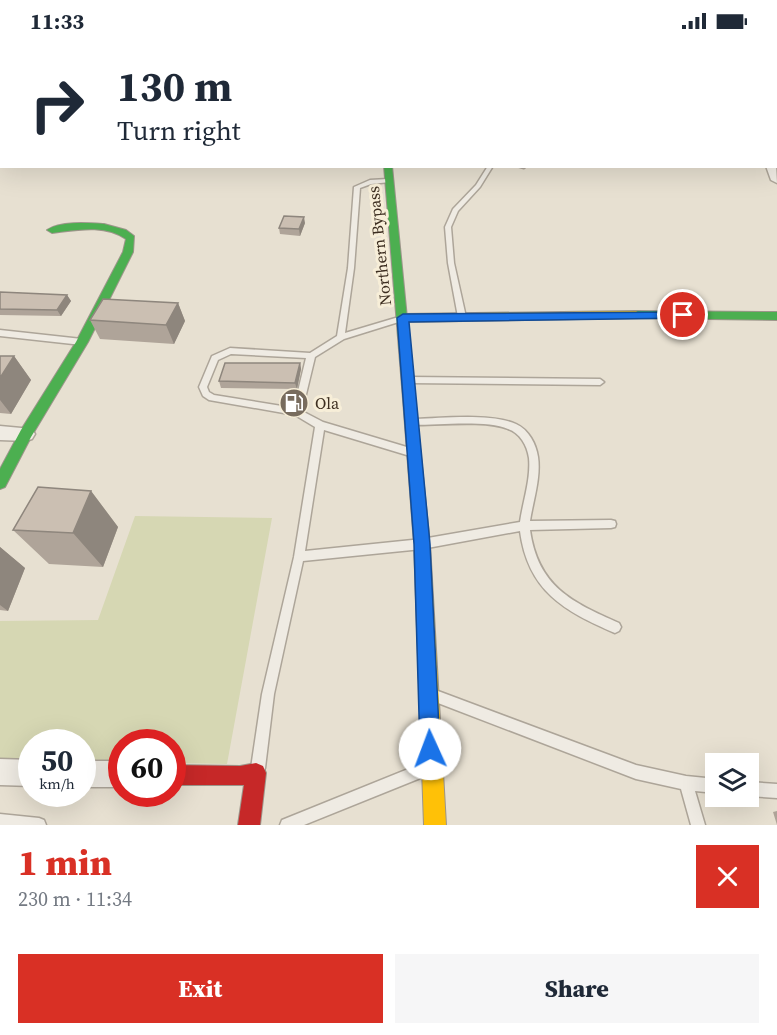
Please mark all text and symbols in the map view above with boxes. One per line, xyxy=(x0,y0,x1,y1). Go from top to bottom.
text: 11:33 xyxy=(30,6,84,36)
text: 130 m xyxy=(117,57,232,115)
icon: right xyxy=(18,66,96,144)
text: Turn right xyxy=(117,112,241,149)
street label: Northern Bypass xyxy=(362,185,396,307)
pin xyxy=(657,289,708,340)
icon: arrive xyxy=(666,298,699,331)
fuel station icon: Ola xyxy=(278,387,310,419)
place label: Ola xyxy=(315,392,340,414)
position arrow xyxy=(398,717,462,781)
speed limit sign: 60 xyxy=(108,729,186,807)
text: 50 xyxy=(41,740,73,781)
map controls xyxy=(705,753,759,807)
button: layers xyxy=(705,753,759,807)
text: km/h xyxy=(39,773,75,794)
text: 1 min xyxy=(18,838,112,887)
button: close xyxy=(696,845,759,908)
text: 230 m · 11:34 xyxy=(18,885,132,913)
button: Exit xyxy=(18,954,383,1023)
button: Share xyxy=(395,954,759,1023)

